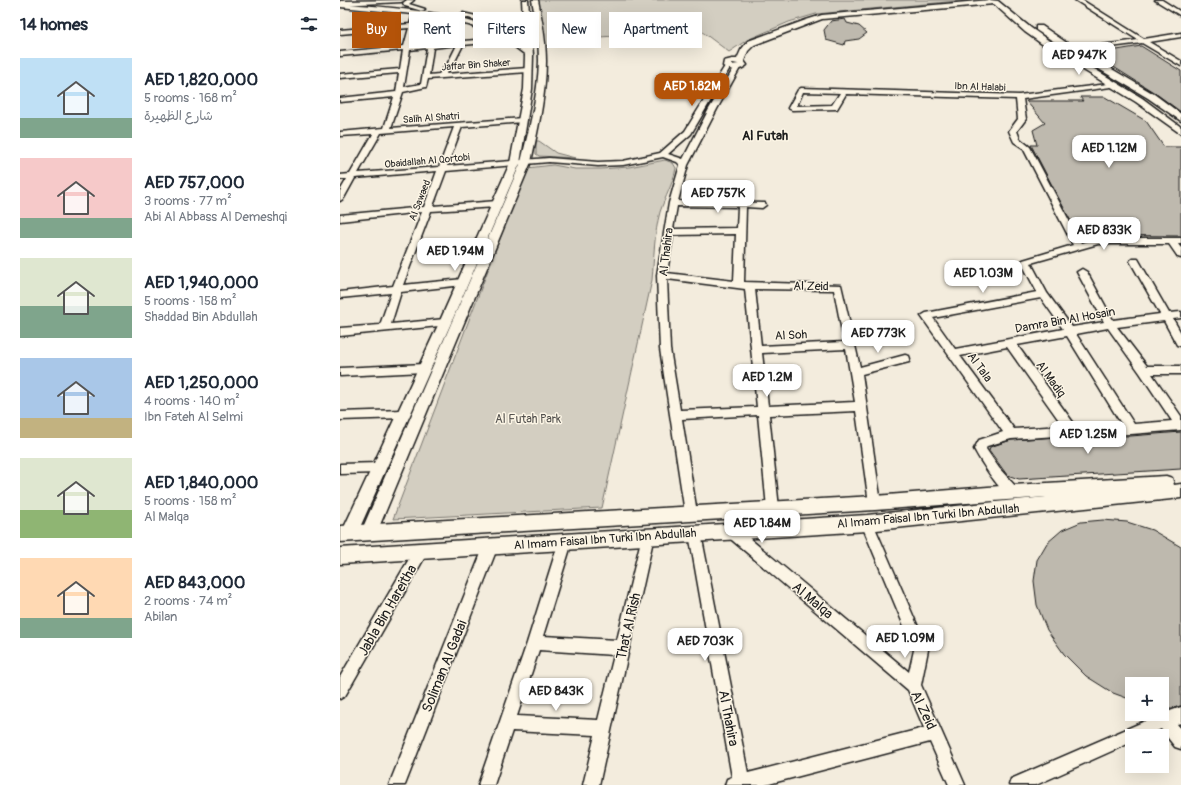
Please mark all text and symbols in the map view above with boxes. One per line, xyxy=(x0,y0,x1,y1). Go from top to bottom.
chip: Buy xyxy=(352,12,401,48)
chip: Rent xyxy=(409,12,465,48)
chip: Filters xyxy=(473,12,539,48)
chip: New xyxy=(547,12,601,48)
chip: Apartment xyxy=(609,12,702,48)
icon: filters xyxy=(298,13,320,35)
text: 14 homes xyxy=(20,14,88,35)
pin: AED 947K xyxy=(1038,42,1120,76)
text: AED 947K xyxy=(1051,47,1107,63)
street label: Jaffar Bin Shaker xyxy=(441,57,512,73)
text: AED 1,820,000 xyxy=(144,69,258,90)
pin: AED 1.82M xyxy=(646,73,738,107)
icon: home xyxy=(52,74,100,122)
text: AED 1.82M xyxy=(663,78,721,94)
street label: Ibn Al Halabi xyxy=(954,80,1006,94)
text: 5 rooms · 168 m² xyxy=(144,90,237,106)
text: شارع الظهيرة xyxy=(144,108,213,124)
street label: Salih Al Shatri xyxy=(402,110,460,126)
district label: Al Futah xyxy=(742,128,788,144)
pin: AED 1.12M xyxy=(1063,135,1155,169)
text: AED 1.12M xyxy=(1081,140,1137,156)
street label: Obaidallah Al Qortobi xyxy=(384,151,471,171)
text: AED 757,000 xyxy=(144,172,245,193)
icon: home xyxy=(52,174,100,222)
street label: Al Sawaed xyxy=(407,178,433,222)
pin: AED 757K xyxy=(677,180,759,214)
text: AED 757K xyxy=(691,185,745,201)
text: 3 rooms · 77 m² xyxy=(144,193,232,209)
text: Abi Al Abbass Al Demeshqi xyxy=(144,209,287,225)
pin: AED 833K xyxy=(1063,217,1145,251)
text: AED 833K xyxy=(1076,222,1132,238)
street label: Al Thahira xyxy=(656,226,677,277)
pin: AED 1.94M xyxy=(409,238,501,272)
text: AED 1.94M xyxy=(426,243,484,259)
pin: AED 1.03M xyxy=(937,260,1029,294)
text: AED 1.03M xyxy=(953,265,1013,281)
text: AED 1,940,000 xyxy=(144,272,259,293)
icon: home xyxy=(52,274,100,322)
street label: Al Zeid xyxy=(793,279,829,294)
text: 5 rooms · 158 m² xyxy=(144,293,236,309)
street label: Damra Bin Al Hosain xyxy=(1014,304,1117,337)
text: Shaddad Bin Abdullah xyxy=(144,309,257,325)
pin: AED 773K xyxy=(837,320,919,354)
text: AED 773K xyxy=(850,325,906,341)
street label: Al Soh xyxy=(774,327,808,344)
street label: Al Tala xyxy=(964,349,996,385)
street label: Al Madiq xyxy=(1032,358,1069,401)
pin: AED 1.2M xyxy=(726,364,808,398)
text: AED 1.2M xyxy=(742,369,792,385)
text: AED 1,250,000 xyxy=(144,372,259,393)
icon: home xyxy=(52,374,100,422)
text: 4 rooms · 140 m² xyxy=(144,393,240,409)
text: Ibn Fateh Al Selmi xyxy=(144,409,243,425)
park label: Al Futah Park xyxy=(495,412,561,427)
pin: AED 1.25M xyxy=(1042,421,1134,455)
text: AED 1.25M xyxy=(1059,426,1117,442)
text: AED 1,840,000 xyxy=(144,472,258,493)
icon: home xyxy=(52,474,100,522)
text: 5 rooms · 158 m² xyxy=(144,493,236,509)
street label: Al Imam Faisal Ibn Turki Ibn Abdullah xyxy=(836,501,1020,532)
text: Al Malqa xyxy=(144,509,189,525)
pin: AED 1.84M xyxy=(716,510,808,544)
text: AED 1.84M xyxy=(733,515,791,531)
street label: Al Imam Faisal Ibn Turki Ibn Abdullah xyxy=(513,526,697,553)
street label: Jabla Bin Hareitha xyxy=(354,562,420,659)
text: AED 843,000 xyxy=(144,572,245,593)
icon: home xyxy=(52,574,100,622)
street label: Al Malqa xyxy=(789,578,837,622)
street label: That Al Rish xyxy=(613,591,644,661)
text: 2 rooms · 74 m² xyxy=(144,593,232,609)
text: Abilan xyxy=(144,609,177,625)
street label: Soliman Al Gadai xyxy=(418,617,471,715)
pin: AED 1.09M xyxy=(859,625,951,659)
pin: AED 703K xyxy=(664,628,746,662)
text: AED 1.09M xyxy=(875,630,935,646)
text: AED 703K xyxy=(676,633,734,649)
map controls xyxy=(1125,677,1169,773)
button: + xyxy=(1125,677,1169,721)
pin: AED 843K xyxy=(515,678,597,712)
text: AED 843K xyxy=(528,683,584,699)
street label: Al Thahira xyxy=(715,688,742,748)
street label: Al Zeid xyxy=(907,688,940,733)
button: − xyxy=(1125,729,1169,773)

